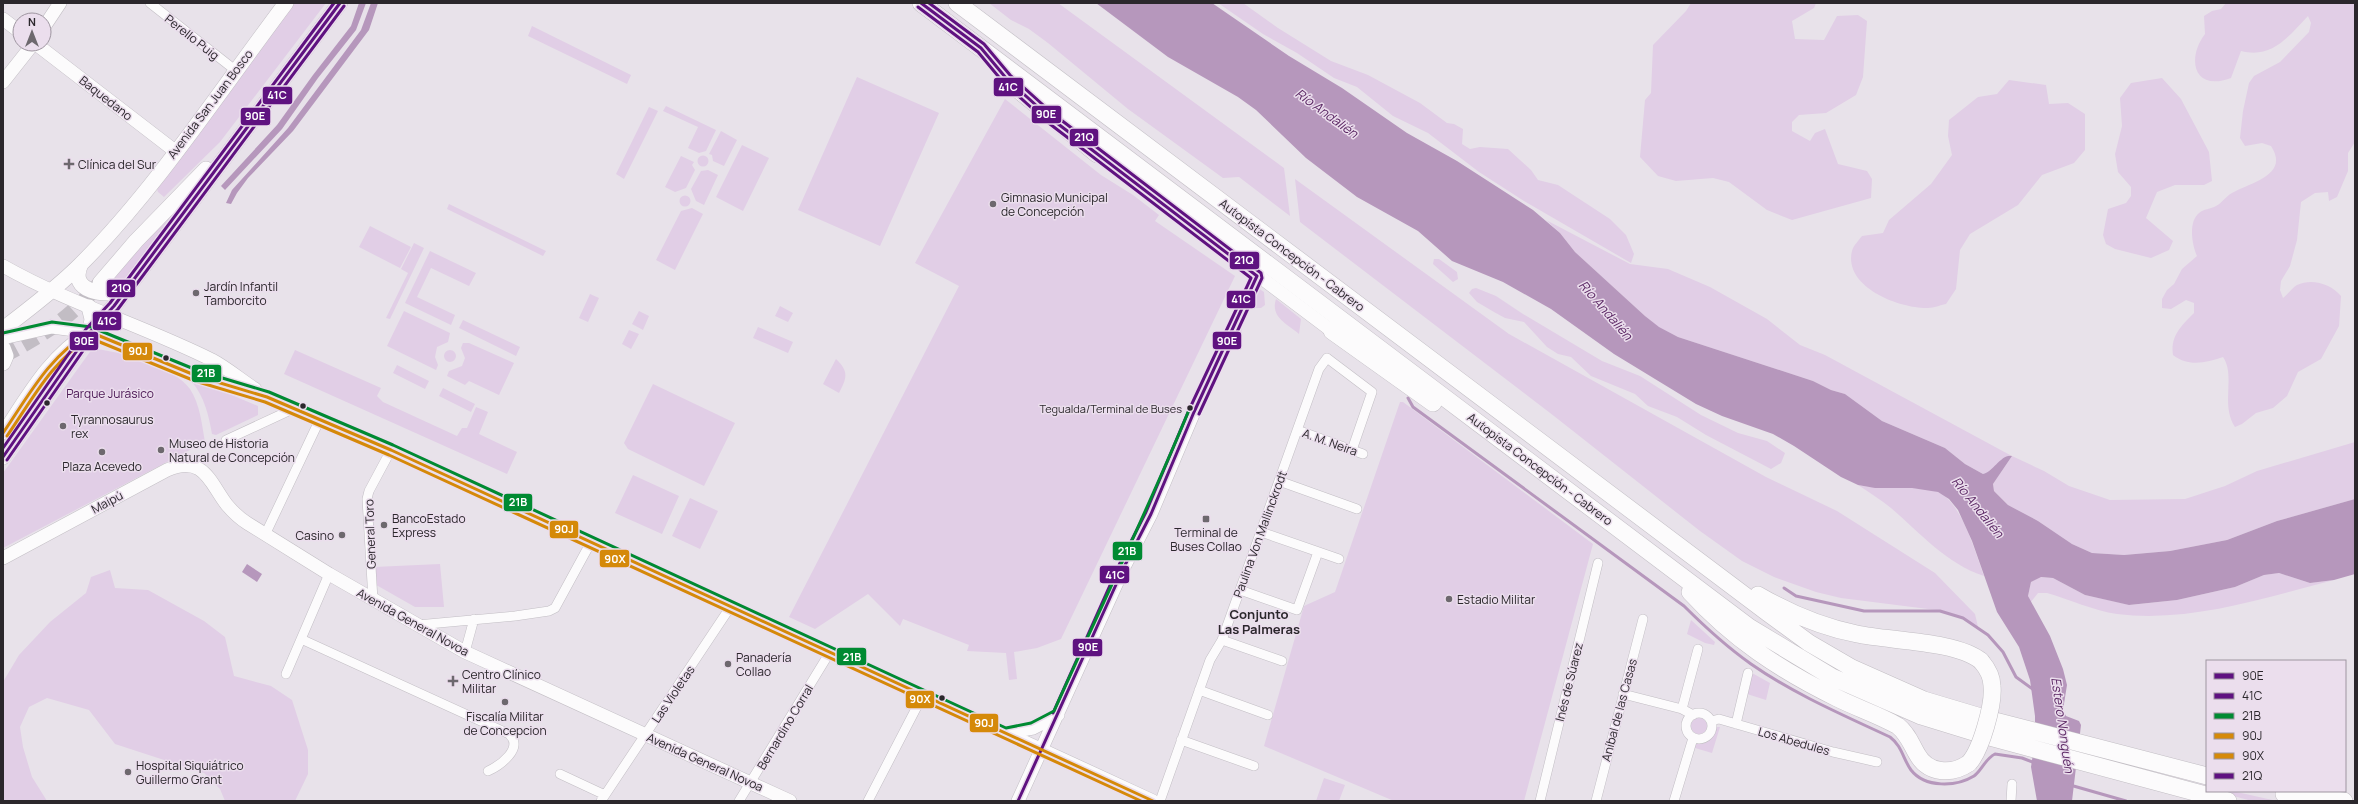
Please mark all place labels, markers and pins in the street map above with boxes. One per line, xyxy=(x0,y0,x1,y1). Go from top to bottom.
place label: Clínica del Sur xyxy=(78,156,157,173)
marker: Clínica del Sur xyxy=(63,158,75,170)
place label: Gimnasio Municipal de Concepción xyxy=(1001,189,1108,220)
marker: Gimnasio Municipal de Concepción xyxy=(988,199,998,209)
place label: Jardín Infantil Tamborcito xyxy=(204,278,278,309)
marker: Jardín Infantil Tamborcito xyxy=(191,288,201,298)
unlabelled marker xyxy=(161,353,171,363)
unlabelled marker xyxy=(42,398,52,408)
unlabelled marker xyxy=(298,401,308,411)
place label: Tegualda/Terminal de Buses xyxy=(1039,401,1182,416)
marker: Tegualda/Terminal de Buses xyxy=(1185,403,1195,413)
place label: Tyrannosaurus rex xyxy=(71,411,154,442)
marker: Tyrannosaurus rex xyxy=(58,421,68,431)
place label: Museo de Historia Natural de Concepción xyxy=(169,435,295,466)
marker: Museo de Historia Natural de Concepción xyxy=(156,445,166,455)
marker: Plaza Acevedo xyxy=(97,447,107,457)
place label: Plaza Acevedo xyxy=(62,458,142,475)
place label: BancoEstado Express xyxy=(392,510,466,541)
marker: Terminal de Buses Collao xyxy=(1201,514,1211,524)
marker: BancoEstado Express xyxy=(379,520,389,530)
place label: Terminal de Buses Collao xyxy=(1170,524,1242,555)
place label: Casino xyxy=(295,527,334,544)
marker: Casino xyxy=(337,530,347,540)
place label: Estadio Militar xyxy=(1457,591,1536,608)
marker: Estadio Militar xyxy=(1444,594,1454,604)
place label: Panadería Collao xyxy=(736,649,791,680)
marker: Panadería Collao xyxy=(723,659,733,669)
place label: Centro Clínico Militar xyxy=(462,666,541,697)
marker: Centro Clínico Militar xyxy=(447,675,459,687)
unlabelled marker xyxy=(937,693,947,703)
marker: Fiscalía Militar de Concepcion xyxy=(500,697,510,707)
place label: Fiscalía Militar de Concepcion xyxy=(463,708,547,739)
place label: Hospital Siquiátrico Guillermo Grant xyxy=(136,757,244,788)
marker: Hospital Siquiátrico Guillermo Grant xyxy=(123,767,133,777)

